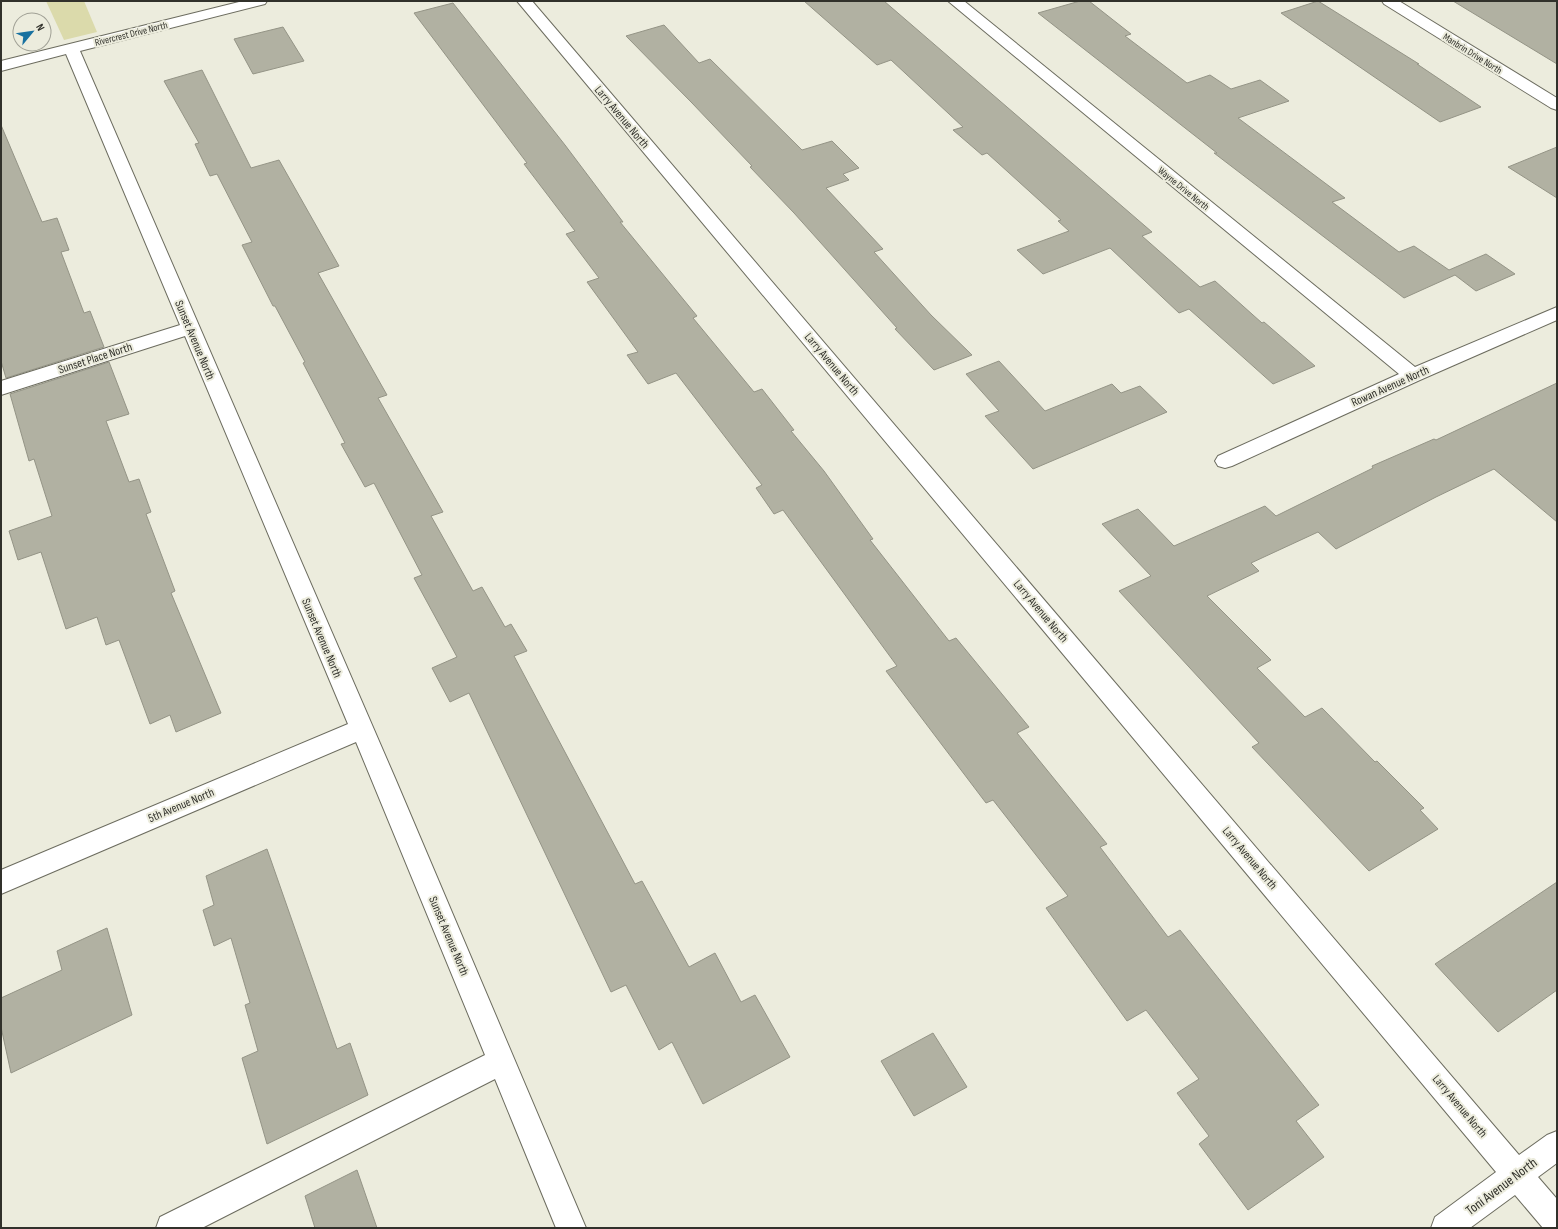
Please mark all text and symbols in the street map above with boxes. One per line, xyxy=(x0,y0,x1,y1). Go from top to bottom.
north arrow xyxy=(12,12,52,52)
street label: Rivercrest Drive North xyxy=(94,19,169,49)
text: N xyxy=(33,22,47,33)
street label: Manbrin Drive North xyxy=(1441,31,1504,77)
street label: Larry Avenue North xyxy=(591,83,652,152)
street label: Wayne Drive North xyxy=(1155,164,1211,213)
street label: Sunset Avenue North xyxy=(171,298,218,382)
street label: Larry Avenue North xyxy=(801,330,862,399)
street label: Sunset Place North xyxy=(56,339,134,377)
street label: Rowan Avenue North xyxy=(1349,363,1431,410)
street label: Larry Avenue North xyxy=(1010,577,1071,646)
street label: Sunset Avenue North xyxy=(298,596,345,680)
street label: 5th Avenue North xyxy=(146,785,216,826)
street label: Larry Avenue North xyxy=(1219,824,1280,893)
street label: Sunset Avenue North xyxy=(425,894,472,978)
street label: Larry Avenue North xyxy=(1429,1072,1490,1141)
street label: Toni Avenue North xyxy=(1462,1154,1540,1219)

